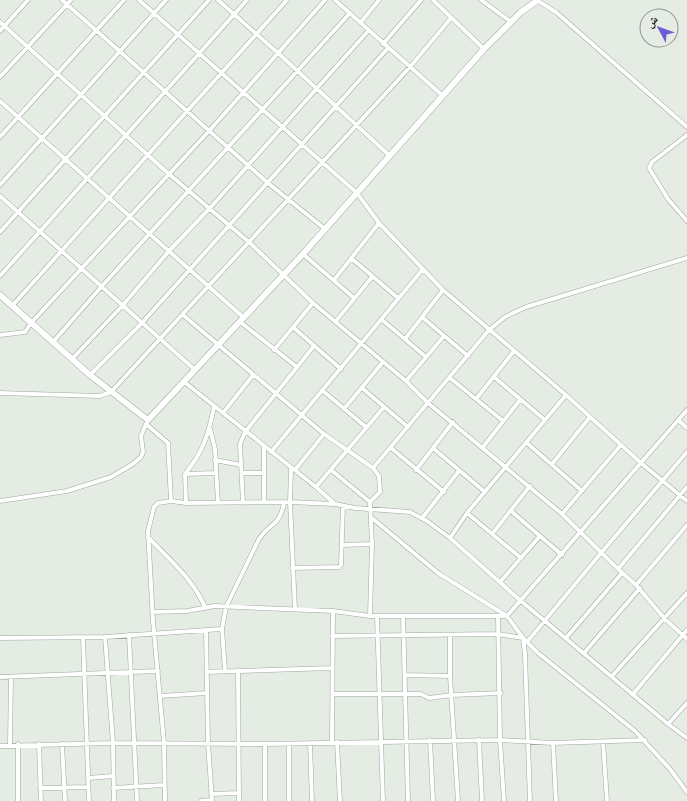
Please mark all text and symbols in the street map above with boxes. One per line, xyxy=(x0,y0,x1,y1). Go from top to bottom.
north arrow xyxy=(639,8,679,48)
text: ش xyxy=(643,13,662,31)

